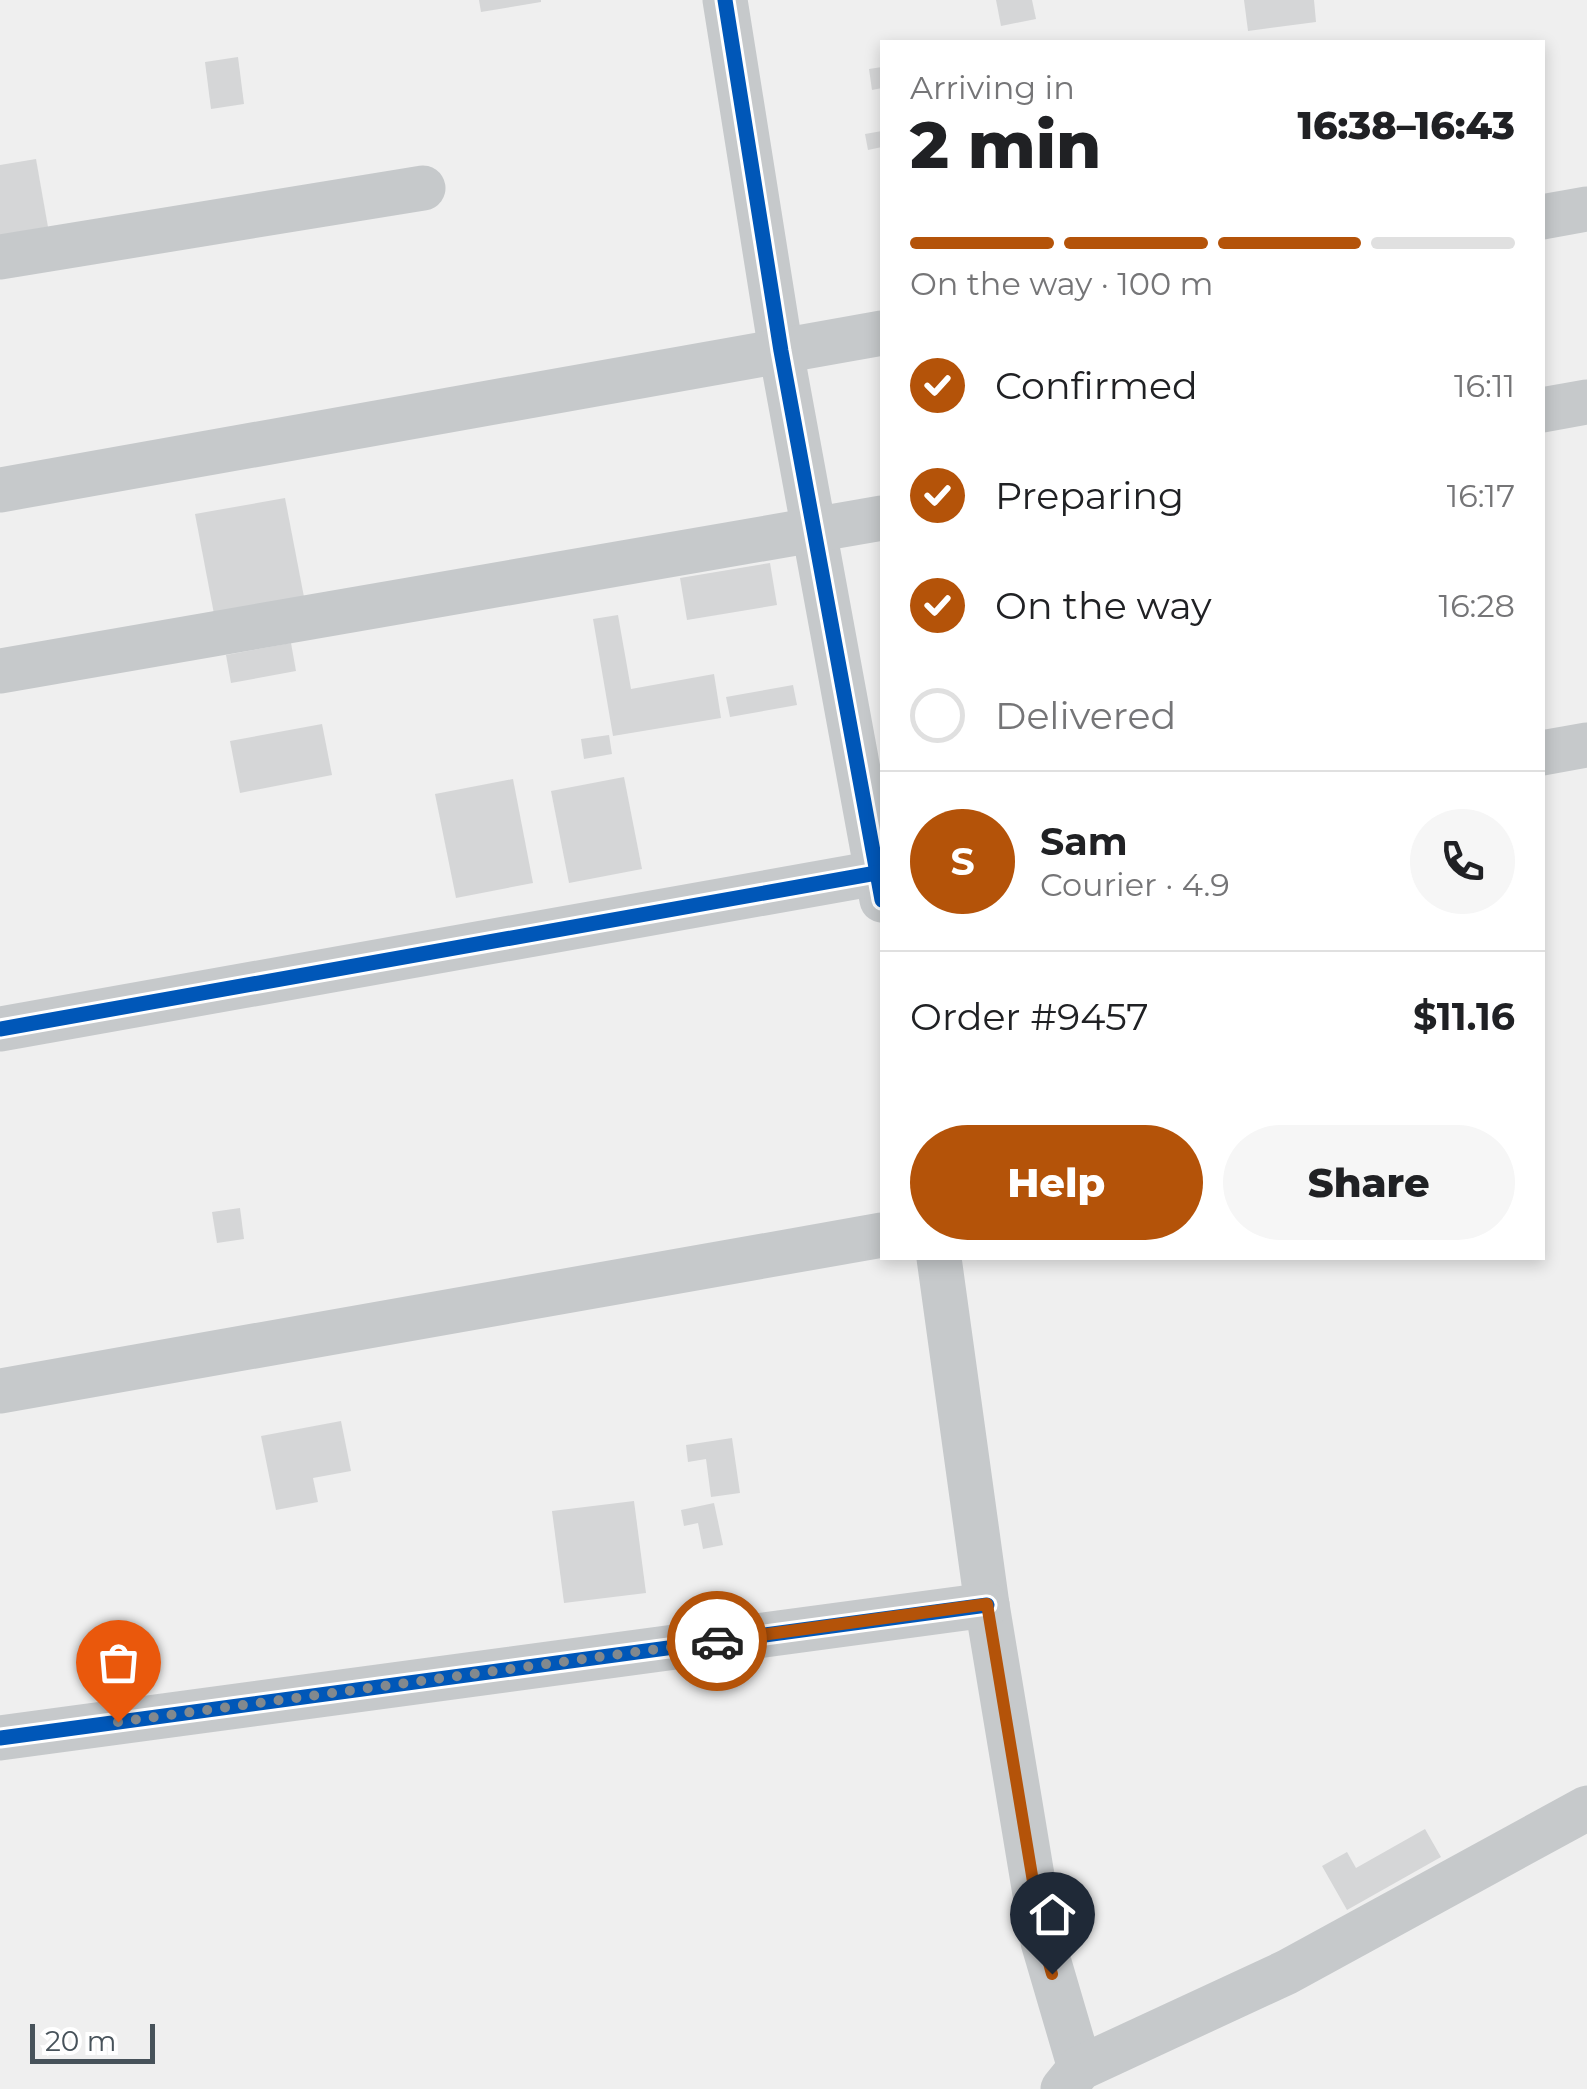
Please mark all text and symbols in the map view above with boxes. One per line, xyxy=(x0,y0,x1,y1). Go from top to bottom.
text: Arriving in xyxy=(910,68,1075,107)
text: 16:38–16:43 xyxy=(1298,102,1515,149)
text: 2 min xyxy=(910,105,1101,184)
text: On the way · 100 m xyxy=(910,264,1213,303)
icon: check xyxy=(910,358,965,413)
text: Confirmed xyxy=(995,362,1198,409)
text: 16:11 xyxy=(1454,366,1515,405)
icon: check xyxy=(910,468,965,523)
text: Preparing xyxy=(995,472,1184,519)
text: 16:17 xyxy=(1447,476,1515,515)
icon: check xyxy=(910,578,965,633)
text: On the way xyxy=(995,582,1212,629)
text: 16:28 xyxy=(1439,586,1515,625)
text: Delivered xyxy=(995,692,1176,739)
button: phone xyxy=(1410,809,1515,914)
text: Sam xyxy=(1040,818,1128,865)
text: S xyxy=(950,838,975,885)
text: Courier · 4.9 xyxy=(1040,865,1230,904)
text: Order #9457 xyxy=(910,993,1149,1040)
text: $11.16 xyxy=(1413,993,1515,1040)
button: Help xyxy=(910,1125,1203,1240)
button: Share xyxy=(1223,1125,1515,1240)
courier xyxy=(667,1591,767,1691)
icon: car xyxy=(690,1614,745,1669)
pin xyxy=(76,1620,161,1723)
icon: bag xyxy=(91,1635,146,1690)
pin xyxy=(1010,1872,1095,1975)
icon: home xyxy=(1025,1887,1080,1942)
scale bar xyxy=(30,2019,155,2064)
text: 20 m xyxy=(45,2024,116,2058)

